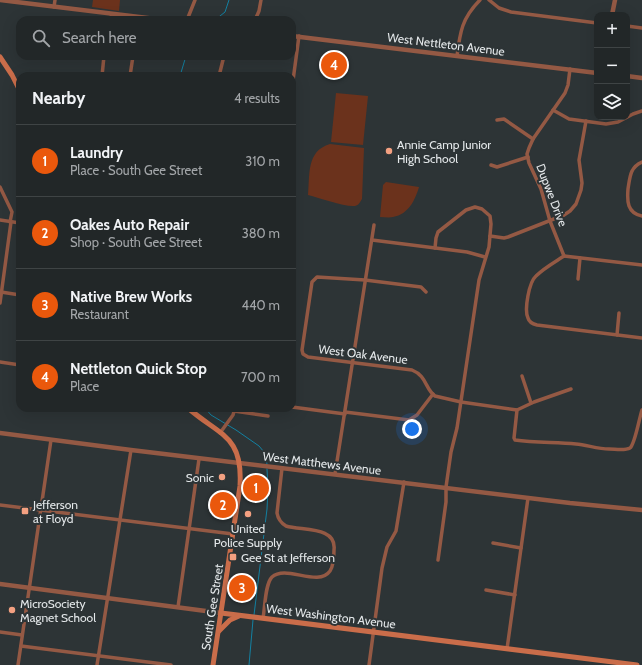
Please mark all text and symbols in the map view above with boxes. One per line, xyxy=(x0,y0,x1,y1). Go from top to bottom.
map controls xyxy=(594,12,630,120)
button: + xyxy=(594,12,630,48)
search box xyxy=(16,16,296,60)
icon: search xyxy=(30,27,52,49)
text: Search here xyxy=(62,29,137,47)
street label: West Nettleton Avenue xyxy=(386,29,506,59)
button: − xyxy=(594,48,630,84)
pin: 4 xyxy=(321,50,347,80)
button: layers xyxy=(594,84,630,120)
text: Nearby xyxy=(32,88,85,108)
text: 4 results xyxy=(234,90,280,106)
place label: Annie Camp Junior High School xyxy=(397,137,491,166)
text: Laundry xyxy=(70,144,123,162)
marker: Annie Camp Junior High School xyxy=(384,146,394,156)
text: 1 xyxy=(43,153,47,169)
text: 310 m xyxy=(245,153,280,169)
text: Place · South Gee Street xyxy=(70,162,202,178)
street label: Dupwe Drive xyxy=(533,162,571,228)
text: Oakes Auto Repair xyxy=(70,216,189,234)
text: 2 xyxy=(42,225,48,241)
text: 380 m xyxy=(242,225,280,241)
text: Shop · South Gee Street xyxy=(70,234,202,250)
text: Native Brew Works xyxy=(70,288,192,306)
text: 3 xyxy=(41,297,49,313)
text: 440 m xyxy=(242,297,280,313)
text: Restaurant xyxy=(70,306,129,322)
street label: West Oak Avenue xyxy=(318,341,408,367)
text: Nettleton Quick Stop xyxy=(70,360,207,378)
text: 4 xyxy=(41,369,49,385)
text: 700 m xyxy=(241,369,280,385)
text: Place xyxy=(70,378,99,394)
your location xyxy=(402,419,422,439)
street label: West Matthews Avenue xyxy=(262,448,382,478)
place label: Sonic xyxy=(186,470,215,485)
marker: Sonic xyxy=(217,472,227,482)
pin: 1 xyxy=(243,473,269,503)
pin: 2 xyxy=(210,490,236,520)
place label: Jefferson at Floyd xyxy=(32,497,78,526)
marker: Jefferson at Floyd xyxy=(20,506,30,516)
marker: United Police Supply xyxy=(243,509,253,519)
place label: United Police Supply xyxy=(214,521,282,550)
place label: Gee St at Jefferson xyxy=(241,550,335,565)
marker: Gee St at Jefferson xyxy=(228,552,238,562)
street label: South Gee Street xyxy=(198,563,226,651)
pin: 3 xyxy=(229,573,255,603)
place label: MicroSociety Magnet School xyxy=(20,596,96,625)
street label: West Washington Avenue xyxy=(266,601,396,631)
marker: MicroSociety Magnet School xyxy=(7,605,17,615)

